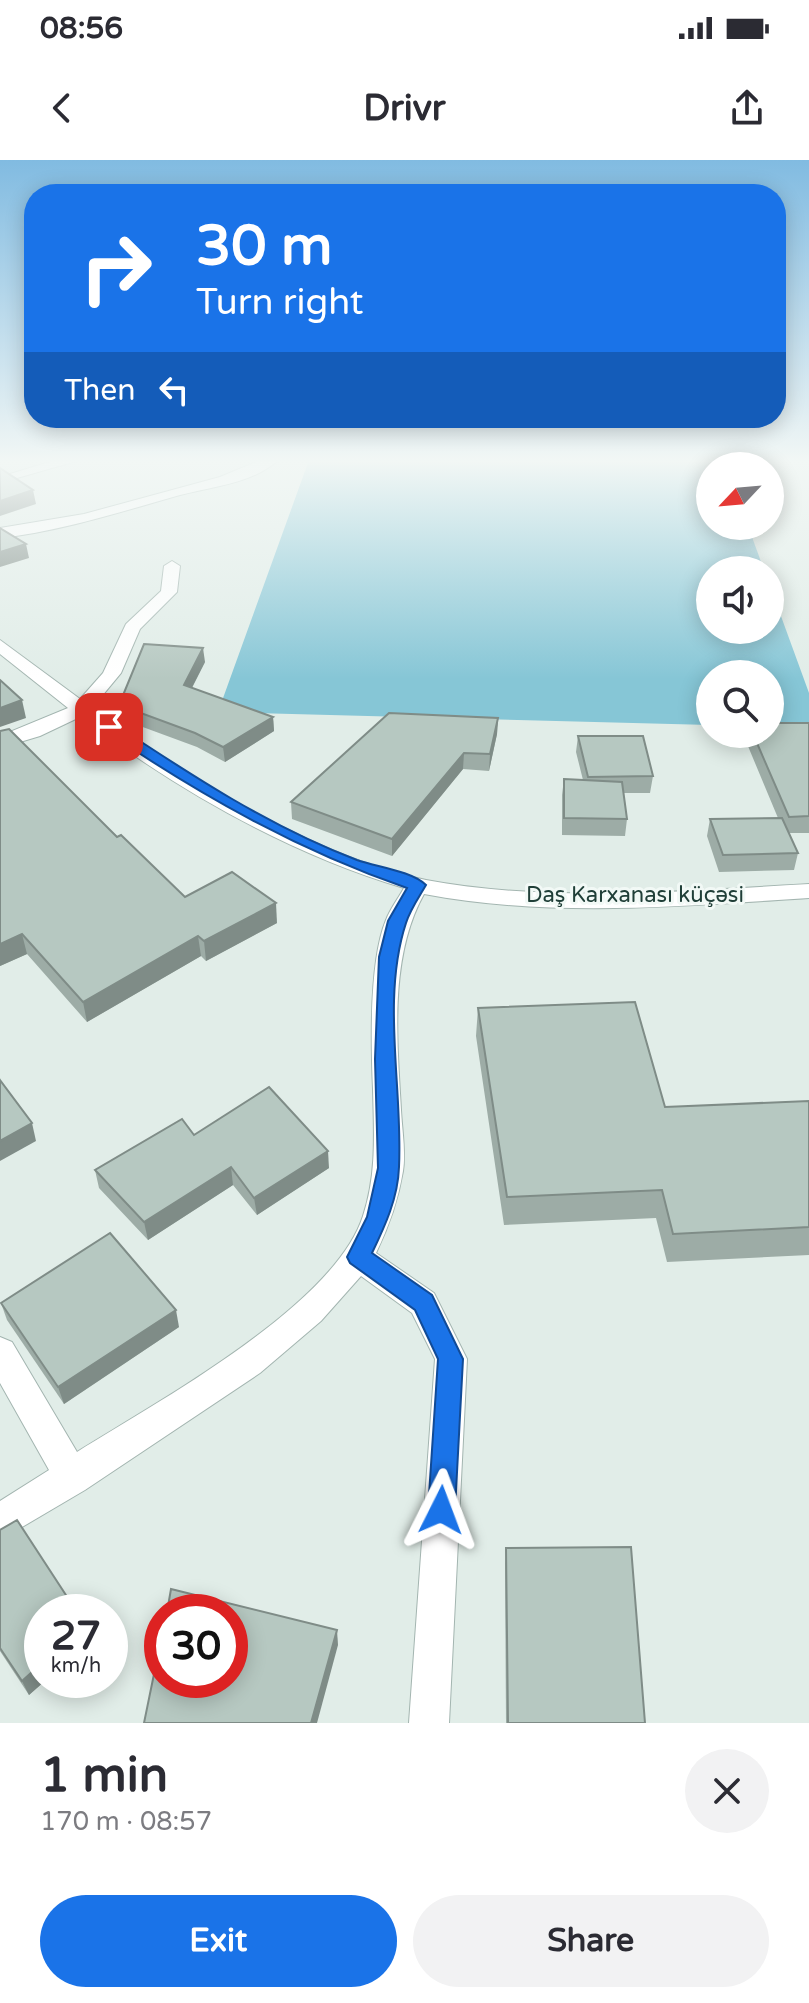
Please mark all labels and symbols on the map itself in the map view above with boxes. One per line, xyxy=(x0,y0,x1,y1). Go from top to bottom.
north arrow xyxy=(696,452,784,540)
pin xyxy=(75,693,143,761)
street label: Daş Karxanası küçəsi xyxy=(526,882,744,908)
position arrow xyxy=(399,1468,483,1552)
speed limit sign: 30 xyxy=(144,1594,248,1698)

